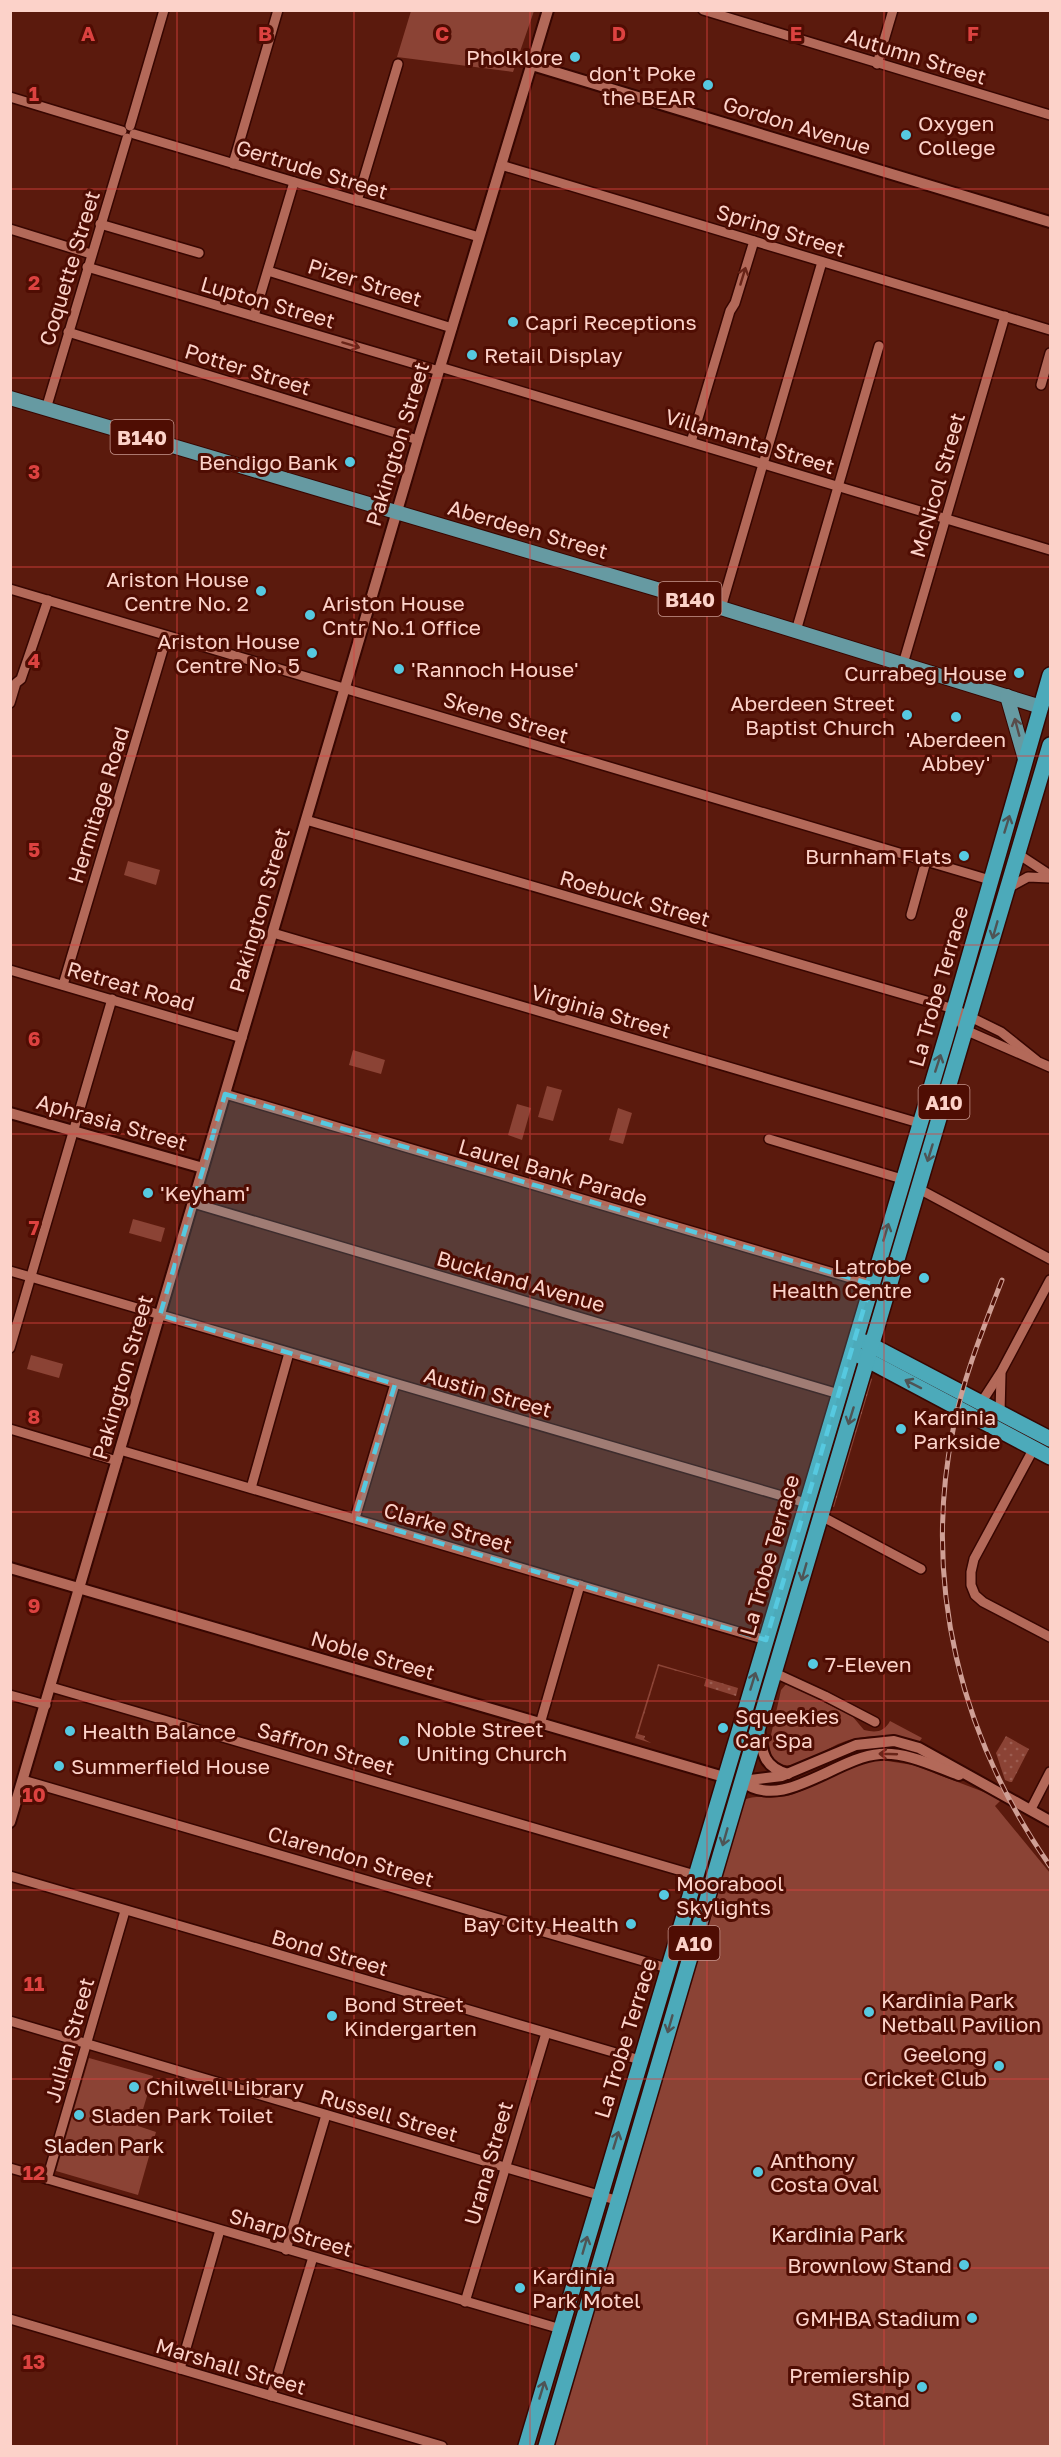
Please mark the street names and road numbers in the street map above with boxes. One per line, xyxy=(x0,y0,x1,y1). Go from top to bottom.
street label: Autumn Street xyxy=(842,22,990,90)
street label: Gordon Avenue xyxy=(720,90,874,160)
street label: Gertrude Street xyxy=(233,134,391,204)
street label: Coquette Street xyxy=(33,187,105,349)
street label: Spring Street xyxy=(713,198,849,262)
street label: Pizer Street xyxy=(305,252,425,312)
street label: Lupton Street xyxy=(198,270,338,334)
street label: Potter Street xyxy=(182,337,314,401)
street label: Pakington Street xyxy=(360,359,434,529)
street label: Villamanta Street xyxy=(662,403,838,479)
street label: McNicol Street xyxy=(904,410,970,560)
road number: B140 xyxy=(110,420,174,454)
street label: Aberdeen Street xyxy=(445,494,611,564)
road number: B140 xyxy=(658,582,722,616)
street label: Skene Street xyxy=(440,686,572,748)
street label: Hermitage Road xyxy=(62,723,134,887)
street label: Pakington Street xyxy=(223,825,295,995)
street label: Roebuck Street xyxy=(557,864,713,932)
street label: La Trobe Terrace xyxy=(903,902,973,1070)
street label: Retreat Road xyxy=(64,955,198,1017)
street label: Virginia Street xyxy=(528,979,674,1043)
road number: A10 xyxy=(918,1085,970,1119)
street label: Aphrasia Street xyxy=(34,1088,190,1156)
street label: Laurel Bank Parade xyxy=(456,1133,650,1211)
street label: Buckland Avenue xyxy=(434,1245,608,1317)
street label: Pakington Street xyxy=(86,1292,158,1462)
street label: Austin Street xyxy=(421,1361,555,1423)
street label: La Trobe Terrace xyxy=(734,1471,804,1639)
street label: Clarke Street xyxy=(381,1496,515,1558)
street label: Noble Street xyxy=(308,1625,438,1685)
street label: Saffron Street xyxy=(254,1716,398,1780)
street label: Clarendon Street xyxy=(265,1820,437,1892)
street label: Bond Street xyxy=(269,1923,391,1981)
road number: A10 xyxy=(668,1926,720,1960)
street label: La Trobe Terrace xyxy=(588,1955,662,2121)
street label: Julian Street xyxy=(39,1974,99,2106)
street label: Russell Street xyxy=(317,2083,461,2147)
street label: Urana Street xyxy=(458,2098,518,2228)
street label: Sharp Street xyxy=(226,2202,356,2262)
street label: Marshall Street xyxy=(153,2332,309,2400)

